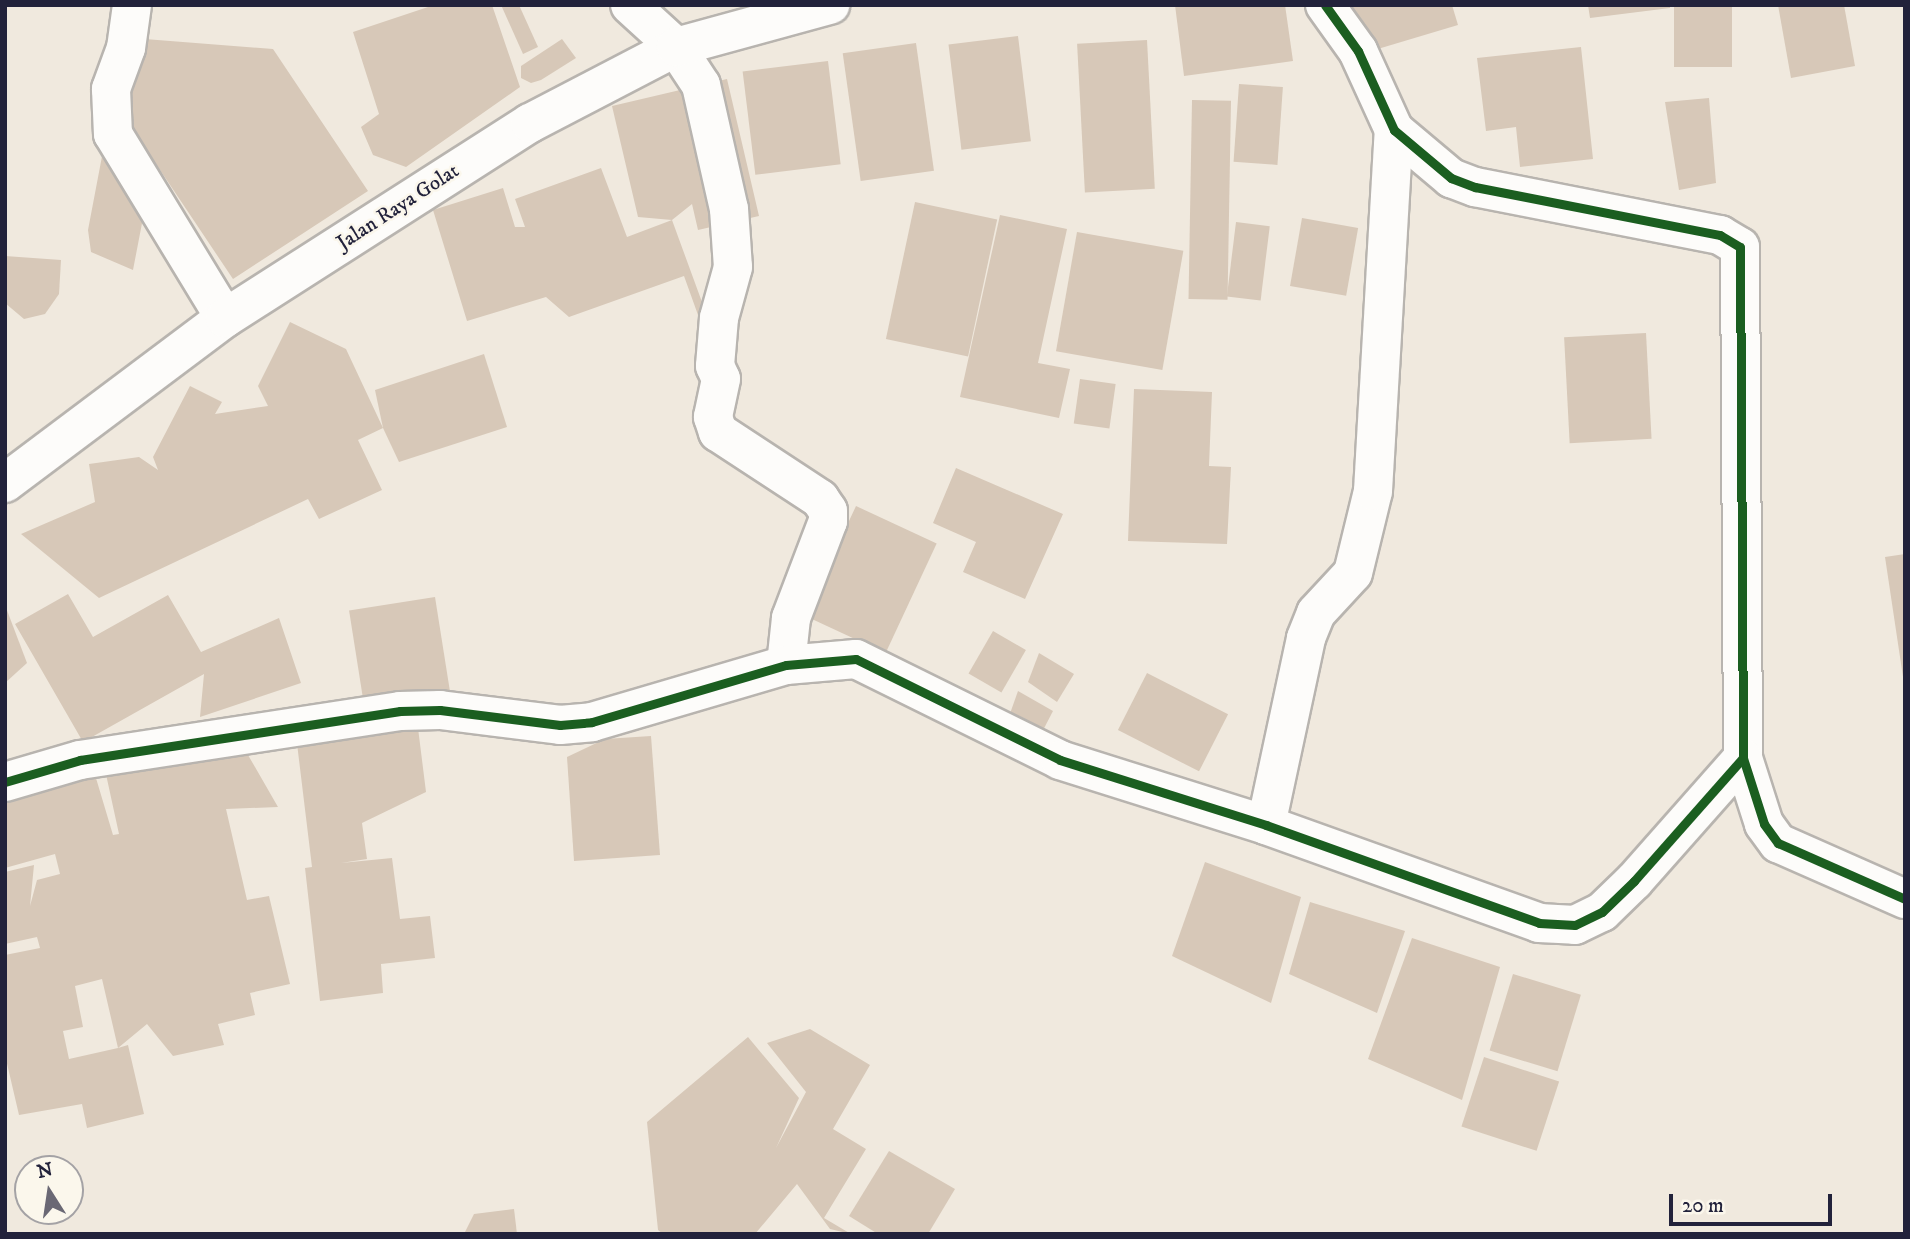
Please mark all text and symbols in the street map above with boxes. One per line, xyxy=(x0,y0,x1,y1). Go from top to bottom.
street label: Jalan Raya Golat xyxy=(332,158,464,256)
north arrow xyxy=(14,1155,84,1225)
text: N xyxy=(35,1158,55,1184)
scale bar xyxy=(1672,1180,1835,1224)
text: 20 m xyxy=(1682,1193,1724,1219)

